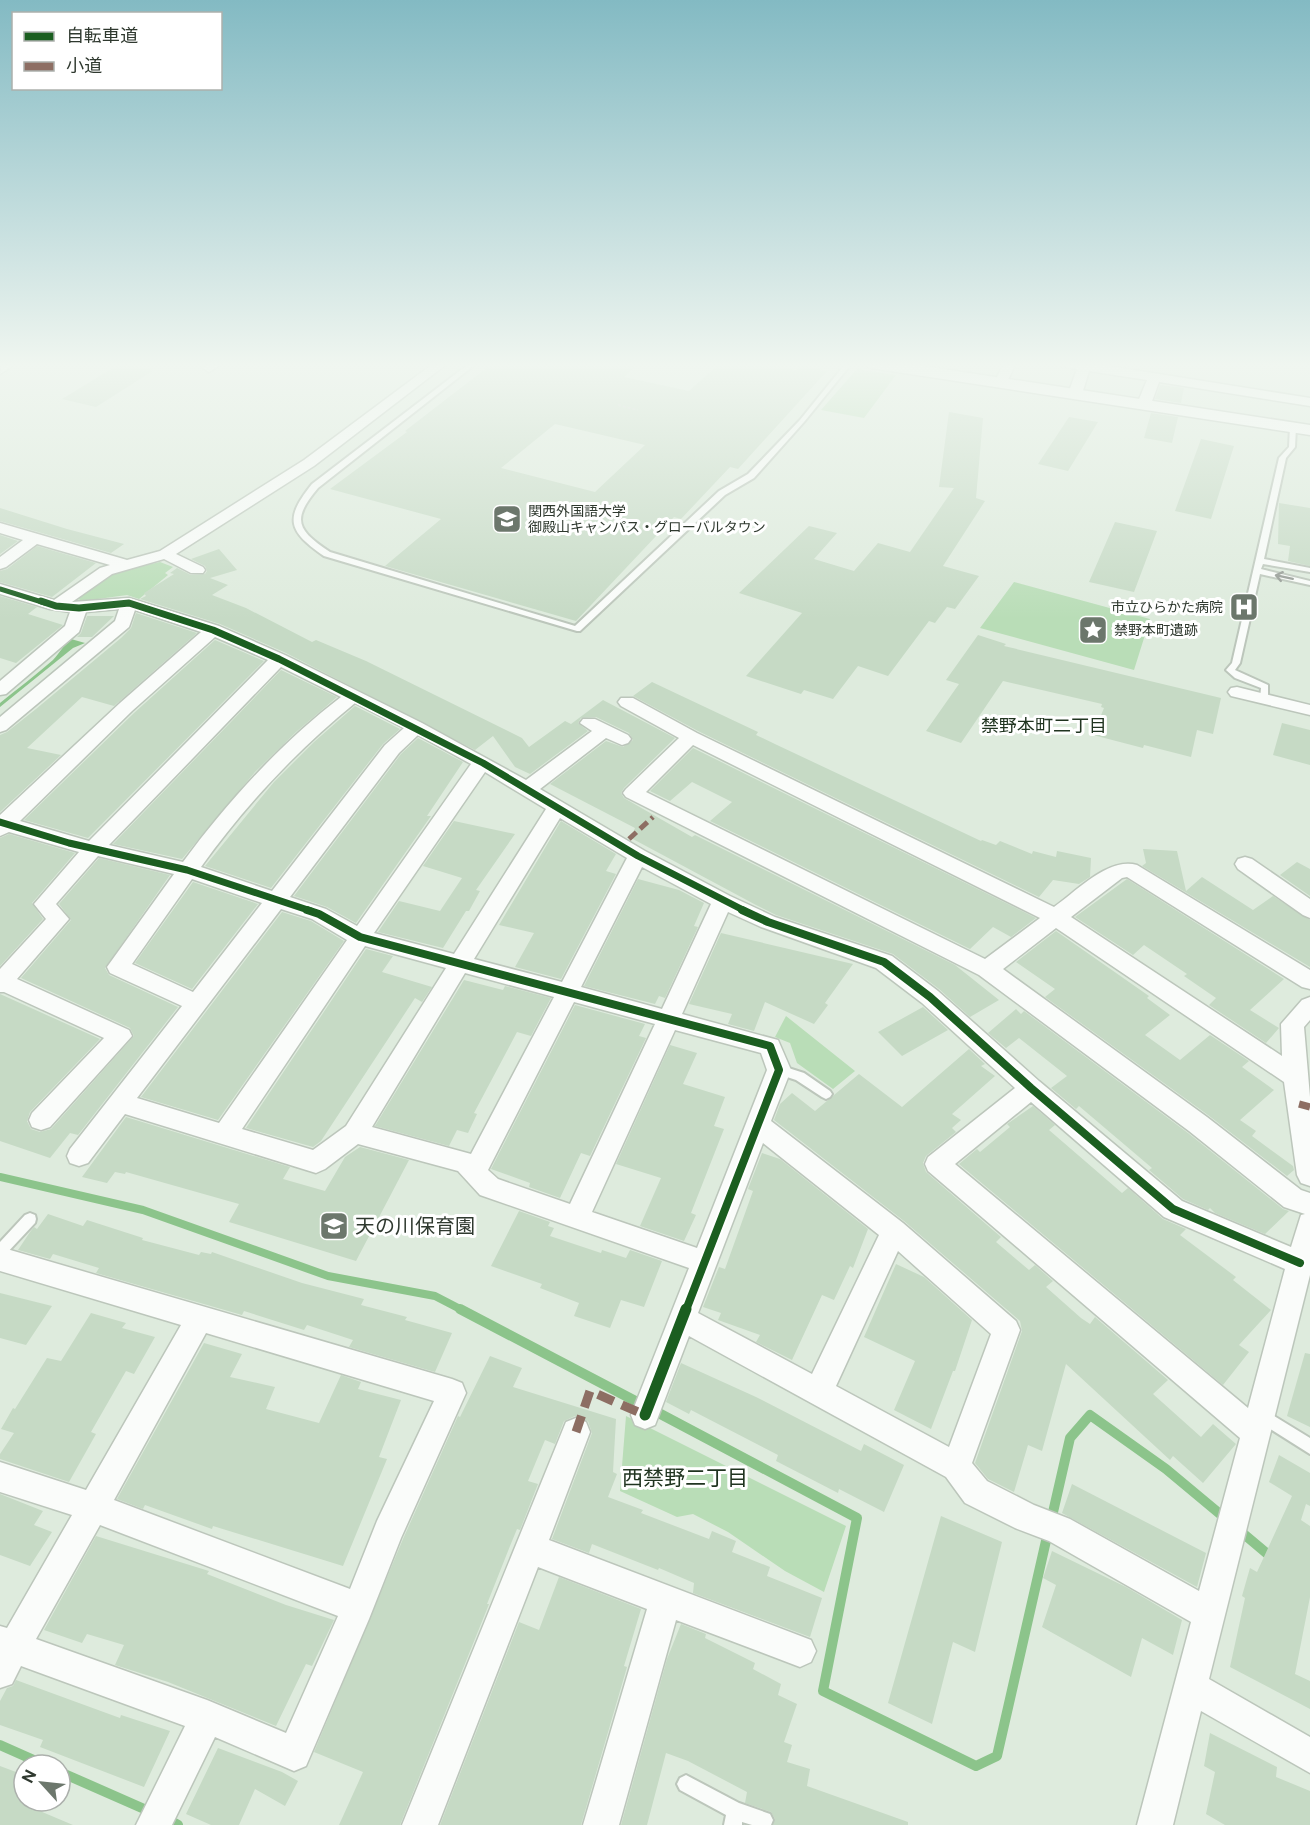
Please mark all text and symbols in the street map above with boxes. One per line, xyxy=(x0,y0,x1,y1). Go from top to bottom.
legend xyxy=(12,12,222,90)
text: 自転車道 xyxy=(66,25,138,46)
text: 小道 xyxy=(66,55,102,76)
school or university icon: 関西外国語大学 御殿山キャンパス・グローバルタウン xyxy=(491,503,523,535)
place label: 関西外国語大学 御殿山キャンパス・グローバルタウン xyxy=(528,503,766,535)
one-way arrow xyxy=(1275,571,1294,582)
hospital icon: 市立ひらかた病院 xyxy=(1228,591,1260,623)
place label: 市立ひらかた病院 xyxy=(1111,599,1223,615)
place icon: 禁野本町遺跡 xyxy=(1077,614,1109,646)
place label: 禁野本町遺跡 xyxy=(1114,622,1198,638)
district label: 禁野本町二丁目 xyxy=(981,715,1107,736)
school or university icon: 天の川保育園 xyxy=(318,1210,350,1242)
place label: 天の川保育園 xyxy=(355,1214,475,1238)
district label: 西禁野二丁目 xyxy=(622,1465,748,1490)
north arrow xyxy=(12,1753,72,1813)
text: N xyxy=(18,1767,40,1786)

